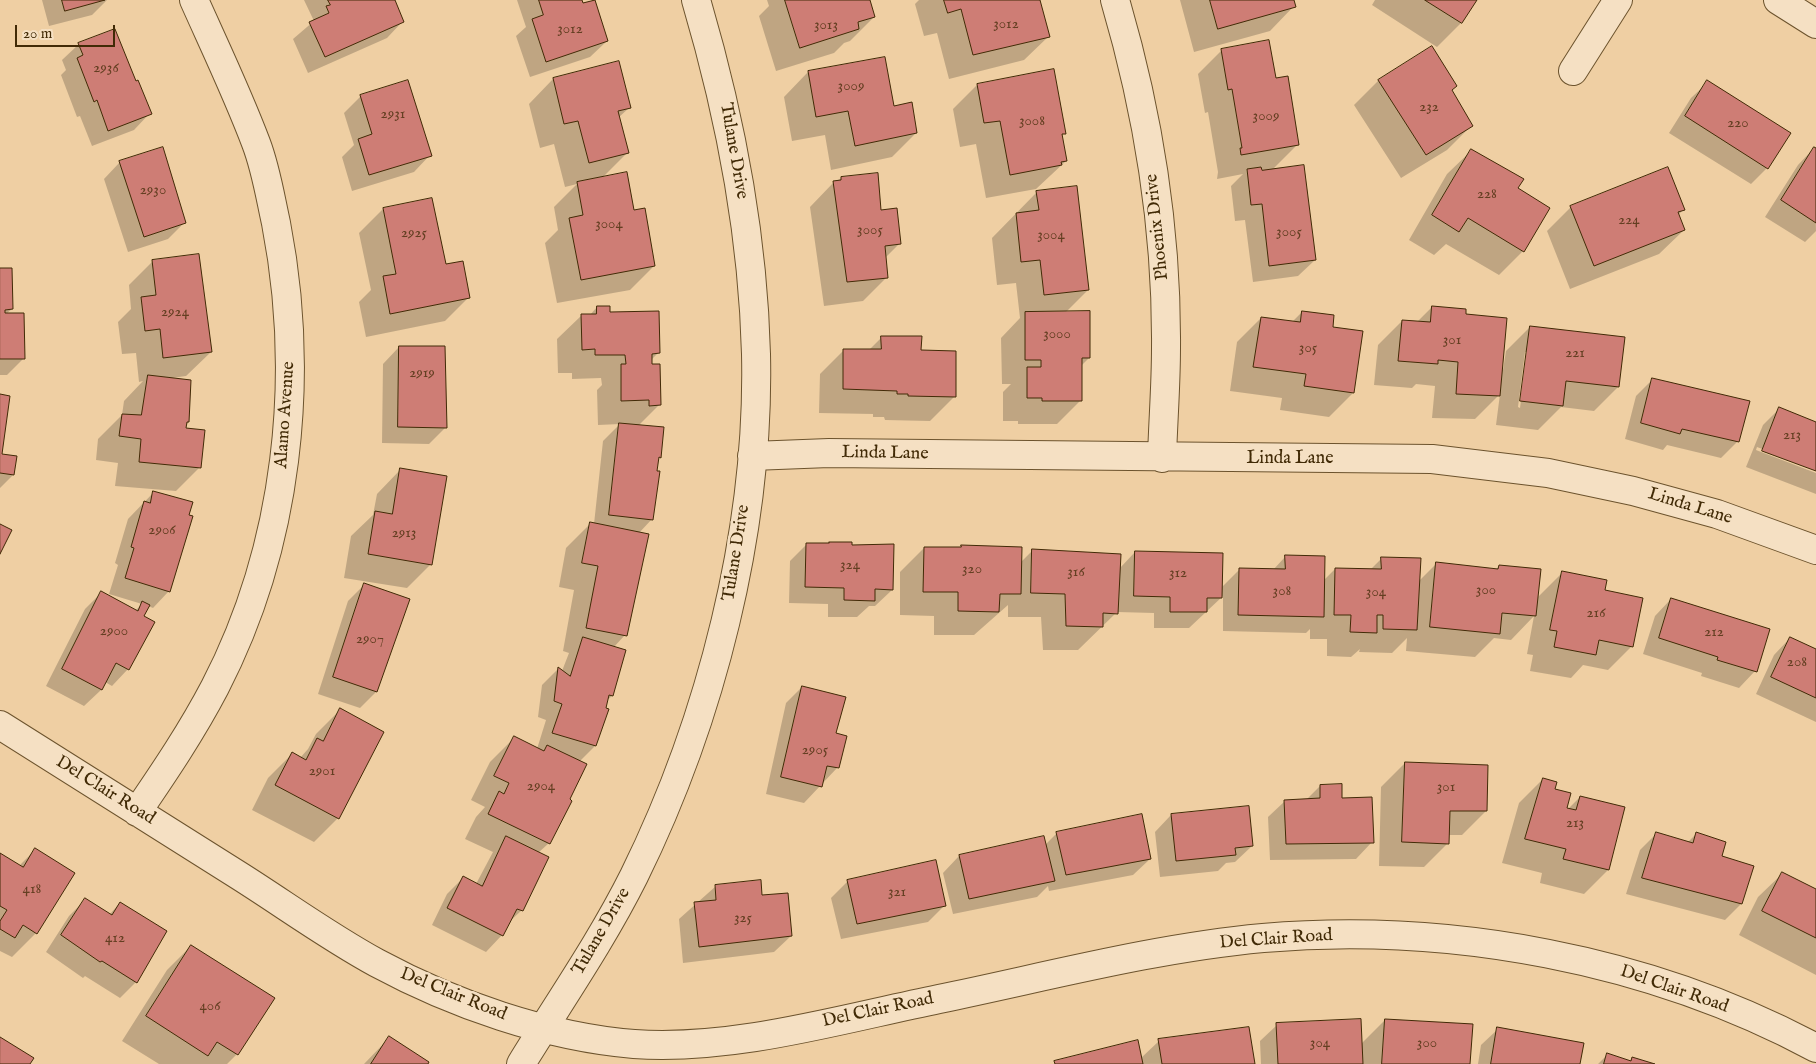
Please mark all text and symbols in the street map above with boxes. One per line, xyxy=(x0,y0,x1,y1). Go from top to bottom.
scale bar xyxy=(18,15,118,47)
house number: 3012 xyxy=(993,16,1019,34)
house number: 3013 xyxy=(814,17,838,35)
house number: 3012 xyxy=(557,21,583,39)
text: 20 m xyxy=(23,24,52,43)
house number: 2936 xyxy=(93,60,119,78)
house number: 3009 xyxy=(838,78,864,96)
house number: 232 xyxy=(1419,99,1439,117)
street label: Tulane Drive xyxy=(714,101,752,201)
house number: 2931 xyxy=(381,106,405,124)
house number: 3009 xyxy=(1253,108,1279,126)
house number: 3008 xyxy=(1019,113,1045,131)
house number: 220 xyxy=(1727,115,1749,133)
street label: Phoenix Drive xyxy=(1142,173,1174,281)
house number: 2930 xyxy=(140,182,166,200)
house number: 228 xyxy=(1477,186,1497,204)
house number: 224 xyxy=(1618,212,1640,230)
house number: 3004 xyxy=(595,216,623,234)
house number: 3005 xyxy=(857,222,883,240)
house number: 3005 xyxy=(1276,224,1302,242)
house number: 2925 xyxy=(401,225,427,243)
house number: 3004 xyxy=(1037,227,1065,245)
house number: 2924 xyxy=(161,304,189,322)
house number: 3000 xyxy=(1043,326,1071,344)
house number: 301 xyxy=(1443,332,1461,350)
house number: 305 xyxy=(1299,340,1317,358)
house number: 221 xyxy=(1565,345,1585,363)
street label: Alamo Avenue xyxy=(271,361,301,469)
house number: 2919 xyxy=(409,365,435,383)
house number: 213 xyxy=(1783,427,1801,445)
street label: Linda Lane xyxy=(841,442,929,466)
street label: Linda Lane xyxy=(1247,448,1333,470)
street label: Linda Lane xyxy=(1645,484,1735,530)
street label: Tulane Drive xyxy=(719,503,755,603)
house number: 2906 xyxy=(148,522,176,540)
house number: 2913 xyxy=(392,525,416,543)
house number: 324 xyxy=(840,557,860,575)
house number: 320 xyxy=(962,561,982,579)
house number: 316 xyxy=(1067,564,1085,582)
house number: 312 xyxy=(1169,565,1187,583)
house number: 300 xyxy=(1476,582,1496,600)
house number: 308 xyxy=(1273,583,1291,601)
house number: 304 xyxy=(1366,584,1386,602)
house number: 216 xyxy=(1587,605,1605,623)
house number: 2900 xyxy=(100,623,128,641)
house number: 212 xyxy=(1704,624,1724,642)
house number: 2907 xyxy=(356,631,384,649)
house number: 208 xyxy=(1787,654,1807,672)
house number: 2905 xyxy=(802,742,828,760)
street label: Del Clair Road xyxy=(51,752,159,830)
house number: 2901 xyxy=(309,763,335,781)
house number: 2904 xyxy=(527,778,555,796)
house number: 301 xyxy=(1437,779,1455,797)
house number: 213 xyxy=(1566,815,1584,833)
house number: 418 xyxy=(23,881,41,899)
street label: Tulane Drive xyxy=(568,884,636,980)
house number: 321 xyxy=(888,884,906,902)
house number: 325 xyxy=(734,910,752,928)
street label: Del Clair Road xyxy=(1219,925,1333,955)
house number: 412 xyxy=(105,930,125,948)
street label: Del Clair Road xyxy=(1617,961,1731,1019)
street label: Del Clair Road xyxy=(396,964,510,1026)
street label: Del Clair Road xyxy=(820,989,936,1033)
house number: 406 xyxy=(199,998,221,1016)
house number: 304 xyxy=(1310,1035,1330,1053)
house number: 300 xyxy=(1417,1035,1437,1053)

